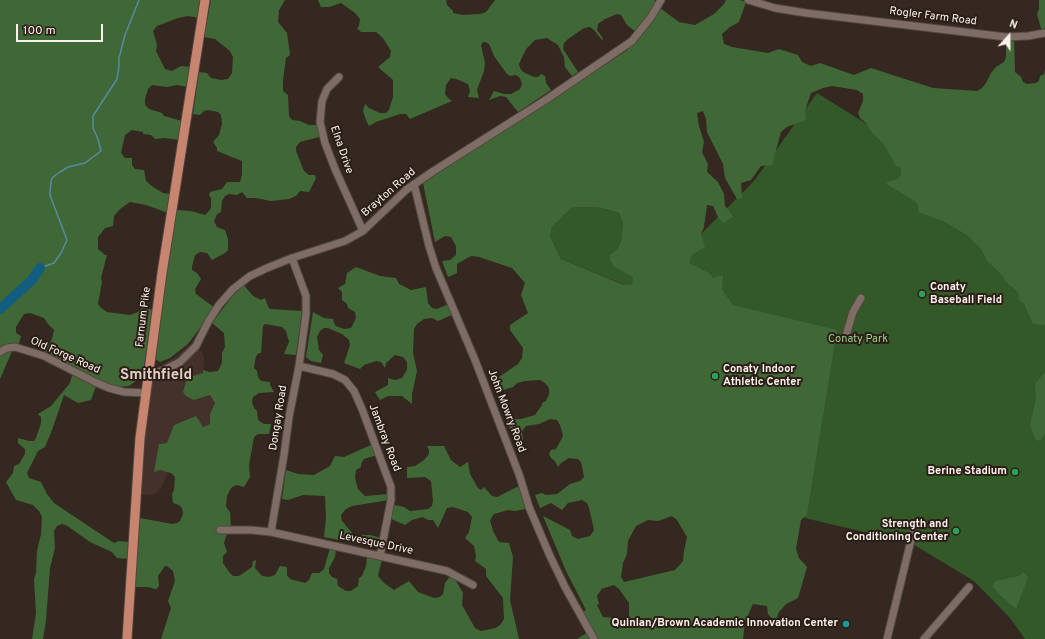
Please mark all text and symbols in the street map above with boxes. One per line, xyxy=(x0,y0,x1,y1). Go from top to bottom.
street label: Rogler Farm Road xyxy=(888,5,978,29)
scale bar xyxy=(18,16,105,42)
north arrow xyxy=(989,16,1029,56)
text: N xyxy=(1007,17,1019,33)
text: 100 m xyxy=(23,23,56,39)
street label: Elna Drive xyxy=(327,124,355,176)
street label: Brayton Road xyxy=(359,166,419,220)
place label: Conaty Baseball Field xyxy=(930,281,1002,307)
street label: Farnum Pike xyxy=(134,286,154,348)
marker: Conaty Baseball Field xyxy=(917,289,927,299)
park label: Conaty Park xyxy=(828,333,888,347)
street label: Old Forge Road xyxy=(28,335,102,377)
place label: Conaty Indoor Athletic Center xyxy=(723,363,801,389)
district label: Smithfield xyxy=(120,367,192,385)
street label: John Mowry Road xyxy=(484,367,528,455)
marker: Conaty Indoor Athletic Center xyxy=(710,371,720,381)
street label: Dongay Road xyxy=(267,385,291,451)
street label: Jambray Road xyxy=(365,402,403,474)
place label: Berine Stadium xyxy=(927,465,1007,479)
marker: Berine Stadium xyxy=(1010,467,1020,477)
place label: Strength and Conditioning Center xyxy=(846,518,948,544)
marker: Strength and Conditioning Center xyxy=(951,526,961,536)
street label: Levesque Drive xyxy=(338,530,414,558)
place label: Quinlan/Brown Academic Innovation Center xyxy=(612,617,838,631)
marker: Quinlan/Brown Academic Innovation Center xyxy=(841,619,851,629)

